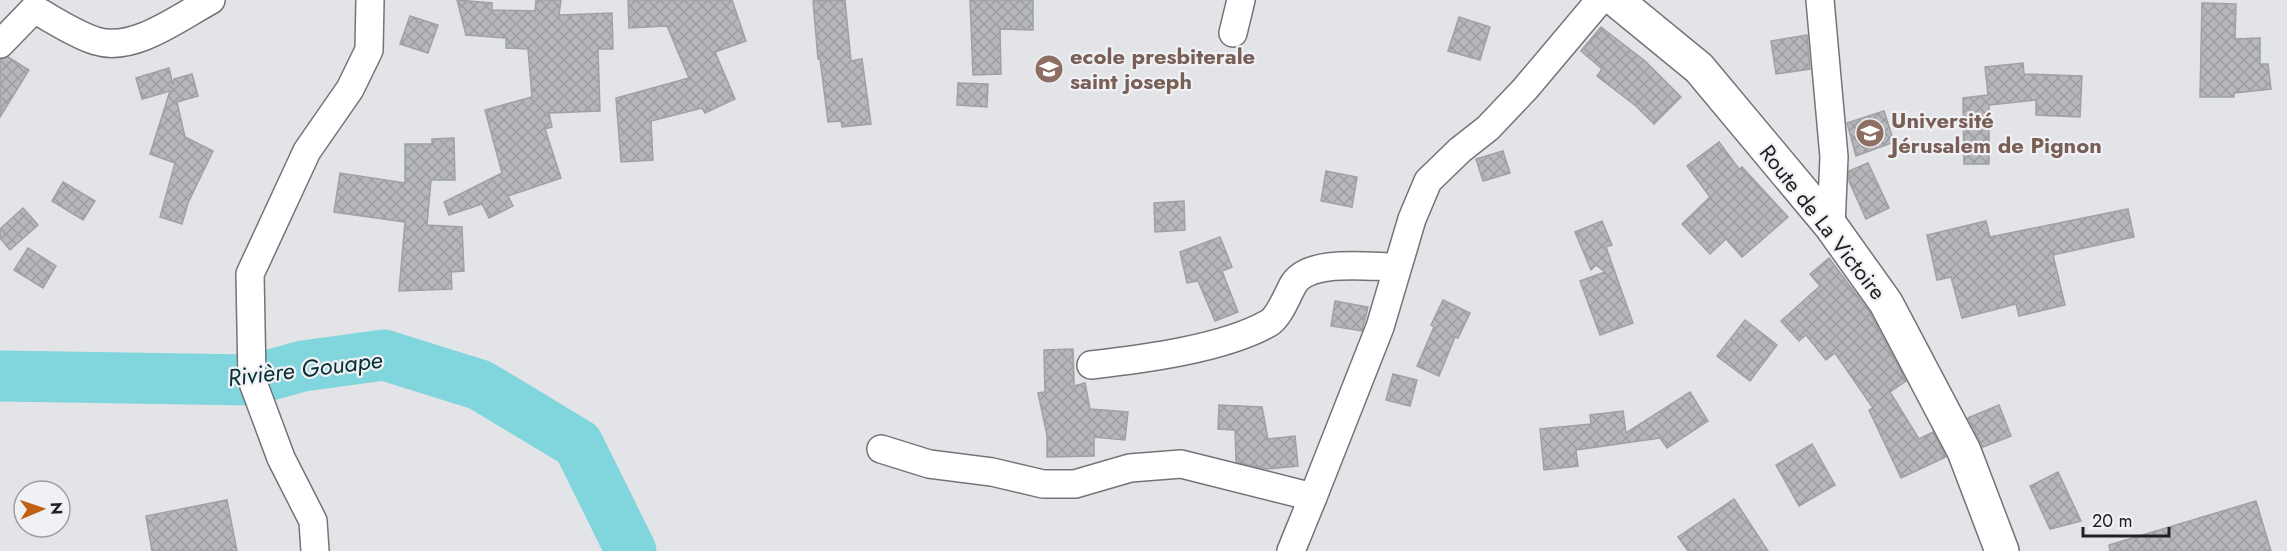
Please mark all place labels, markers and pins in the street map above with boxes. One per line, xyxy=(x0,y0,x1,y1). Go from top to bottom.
place label: ecole presbiterale saint joseph xyxy=(1070,40,1255,97)
school or university icon: ecole presbiterale saint joseph xyxy=(1033,53,1065,85)
place label: Université Jérusalem de Pignon xyxy=(1887,104,2102,161)
school or university icon: Université Jérusalem de Pignon xyxy=(1854,117,1886,149)

